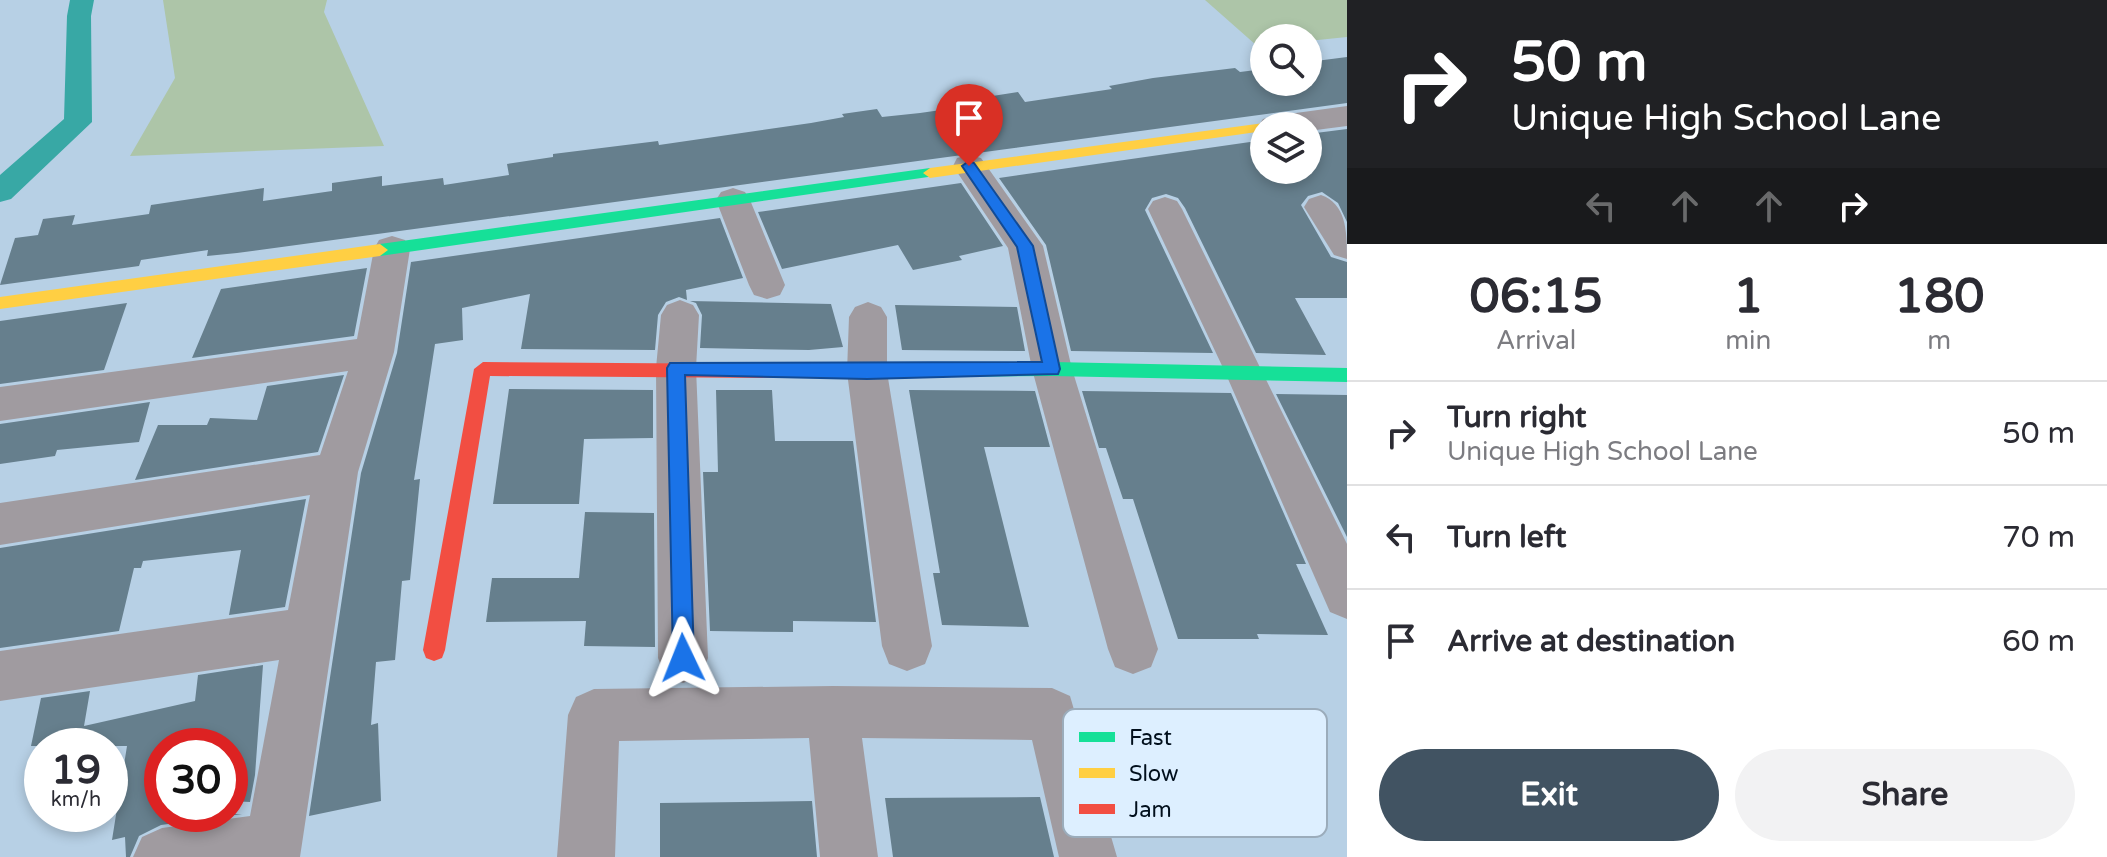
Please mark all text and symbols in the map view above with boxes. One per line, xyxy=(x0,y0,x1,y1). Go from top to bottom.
map controls xyxy=(1250,24,1322,184)
button: search xyxy=(1250,24,1322,96)
text: 50 m xyxy=(1511,29,1647,96)
icon: right xyxy=(1379,32,1483,136)
pin xyxy=(935,84,1003,166)
icon: arrive xyxy=(947,96,991,140)
text: Unique High School Lane xyxy=(1511,97,1941,140)
button: layers xyxy=(1250,112,1322,184)
icon: left xyxy=(1579,184,1623,228)
icon: ahead xyxy=(1663,184,1707,228)
icon: ahead xyxy=(1747,184,1791,228)
icon: right xyxy=(1831,184,1875,228)
text: 06:15 xyxy=(1470,268,1603,326)
text: 1 xyxy=(1733,268,1763,326)
text: 180 xyxy=(1894,268,1984,326)
text: Arrival xyxy=(1496,325,1576,356)
text: min xyxy=(1725,325,1771,356)
text: m xyxy=(1927,325,1951,356)
text: Turn right xyxy=(1447,399,1587,436)
icon: right xyxy=(1379,411,1423,455)
text: 50 m xyxy=(2002,415,2075,452)
text: Unique High School Lane xyxy=(1447,436,1758,467)
icon: left xyxy=(1379,515,1423,559)
text: Turn left xyxy=(1447,519,1566,556)
text: 70 m xyxy=(2002,519,2075,556)
position arrow xyxy=(641,616,725,700)
icon: arrive xyxy=(1379,619,1423,663)
text: Arrive at destination xyxy=(1447,623,1735,660)
text: 60 m xyxy=(2002,623,2075,660)
legend xyxy=(1063,709,1327,837)
text: Fast xyxy=(1129,725,1172,751)
speed limit sign: 30 xyxy=(144,728,248,832)
text: 19 xyxy=(51,746,101,794)
button: Exit xyxy=(1379,749,1719,841)
button: Share xyxy=(1735,749,2075,841)
text: Slow xyxy=(1129,761,1179,787)
text: km/h xyxy=(51,788,101,812)
text: Jam xyxy=(1129,797,1172,823)

